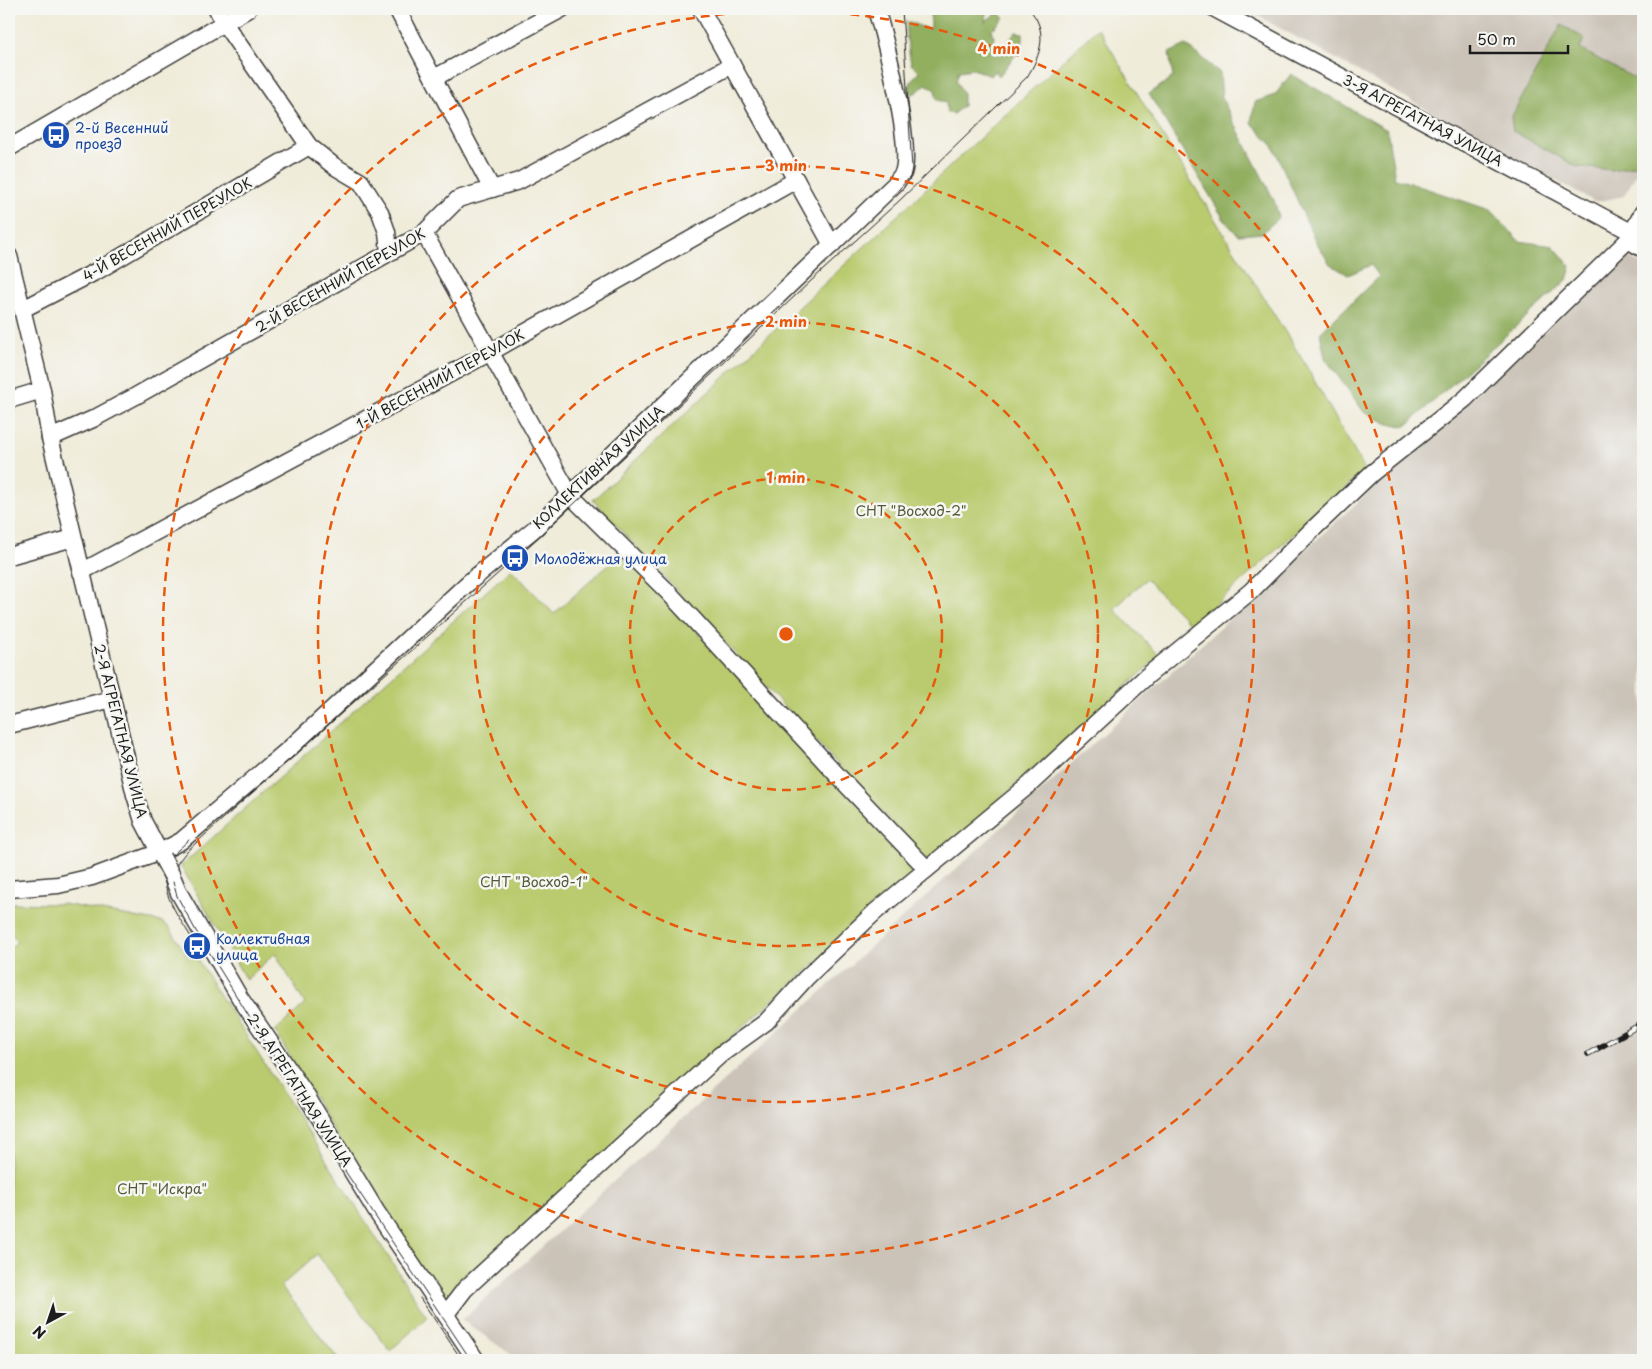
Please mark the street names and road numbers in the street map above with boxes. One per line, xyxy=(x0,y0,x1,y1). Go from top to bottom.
street label: 3-Я АГРЕГАТНАЯ УЛИЦА xyxy=(1339,69,1507,171)
street label: 4-Й ВЕСЕННИЙ ПЕРЕУЛОК xyxy=(78,172,256,286)
street label: 2-Й ВЕСЕННИЙ ПЕРЕУЛОК xyxy=(251,223,429,337)
street label: 1-Й ВЕСЕННИЙ ПЕРЕУЛОК xyxy=(352,324,528,434)
street label: КОЛЛЕКТИВНАЯ УЛИЦА xyxy=(527,400,669,534)
street label: 2-Я АГРЕГАТНАЯ УЛИЦА xyxy=(89,642,153,821)
street label: 2-Я АГРЕГАТНАЯ УЛИЦА xyxy=(242,1009,358,1171)

